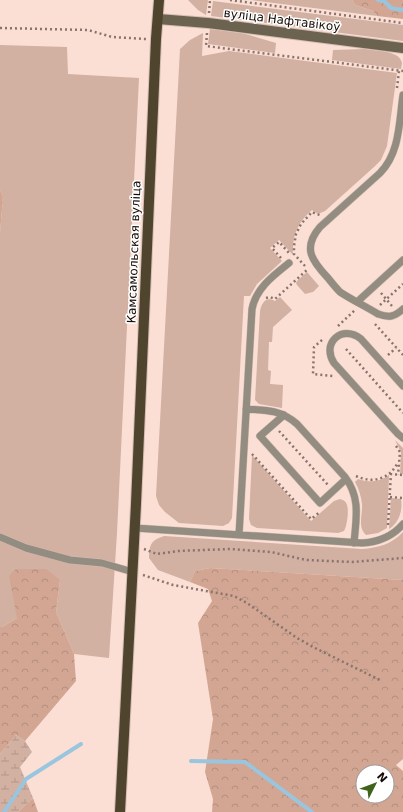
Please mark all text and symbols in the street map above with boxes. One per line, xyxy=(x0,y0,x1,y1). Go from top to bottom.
street label: вуліца Нафтавікоў xyxy=(223,6,341,34)
street label: Камсамольская вуліца xyxy=(125,180,143,324)
north arrow xyxy=(355,764,395,804)
text: N xyxy=(374,770,390,785)

